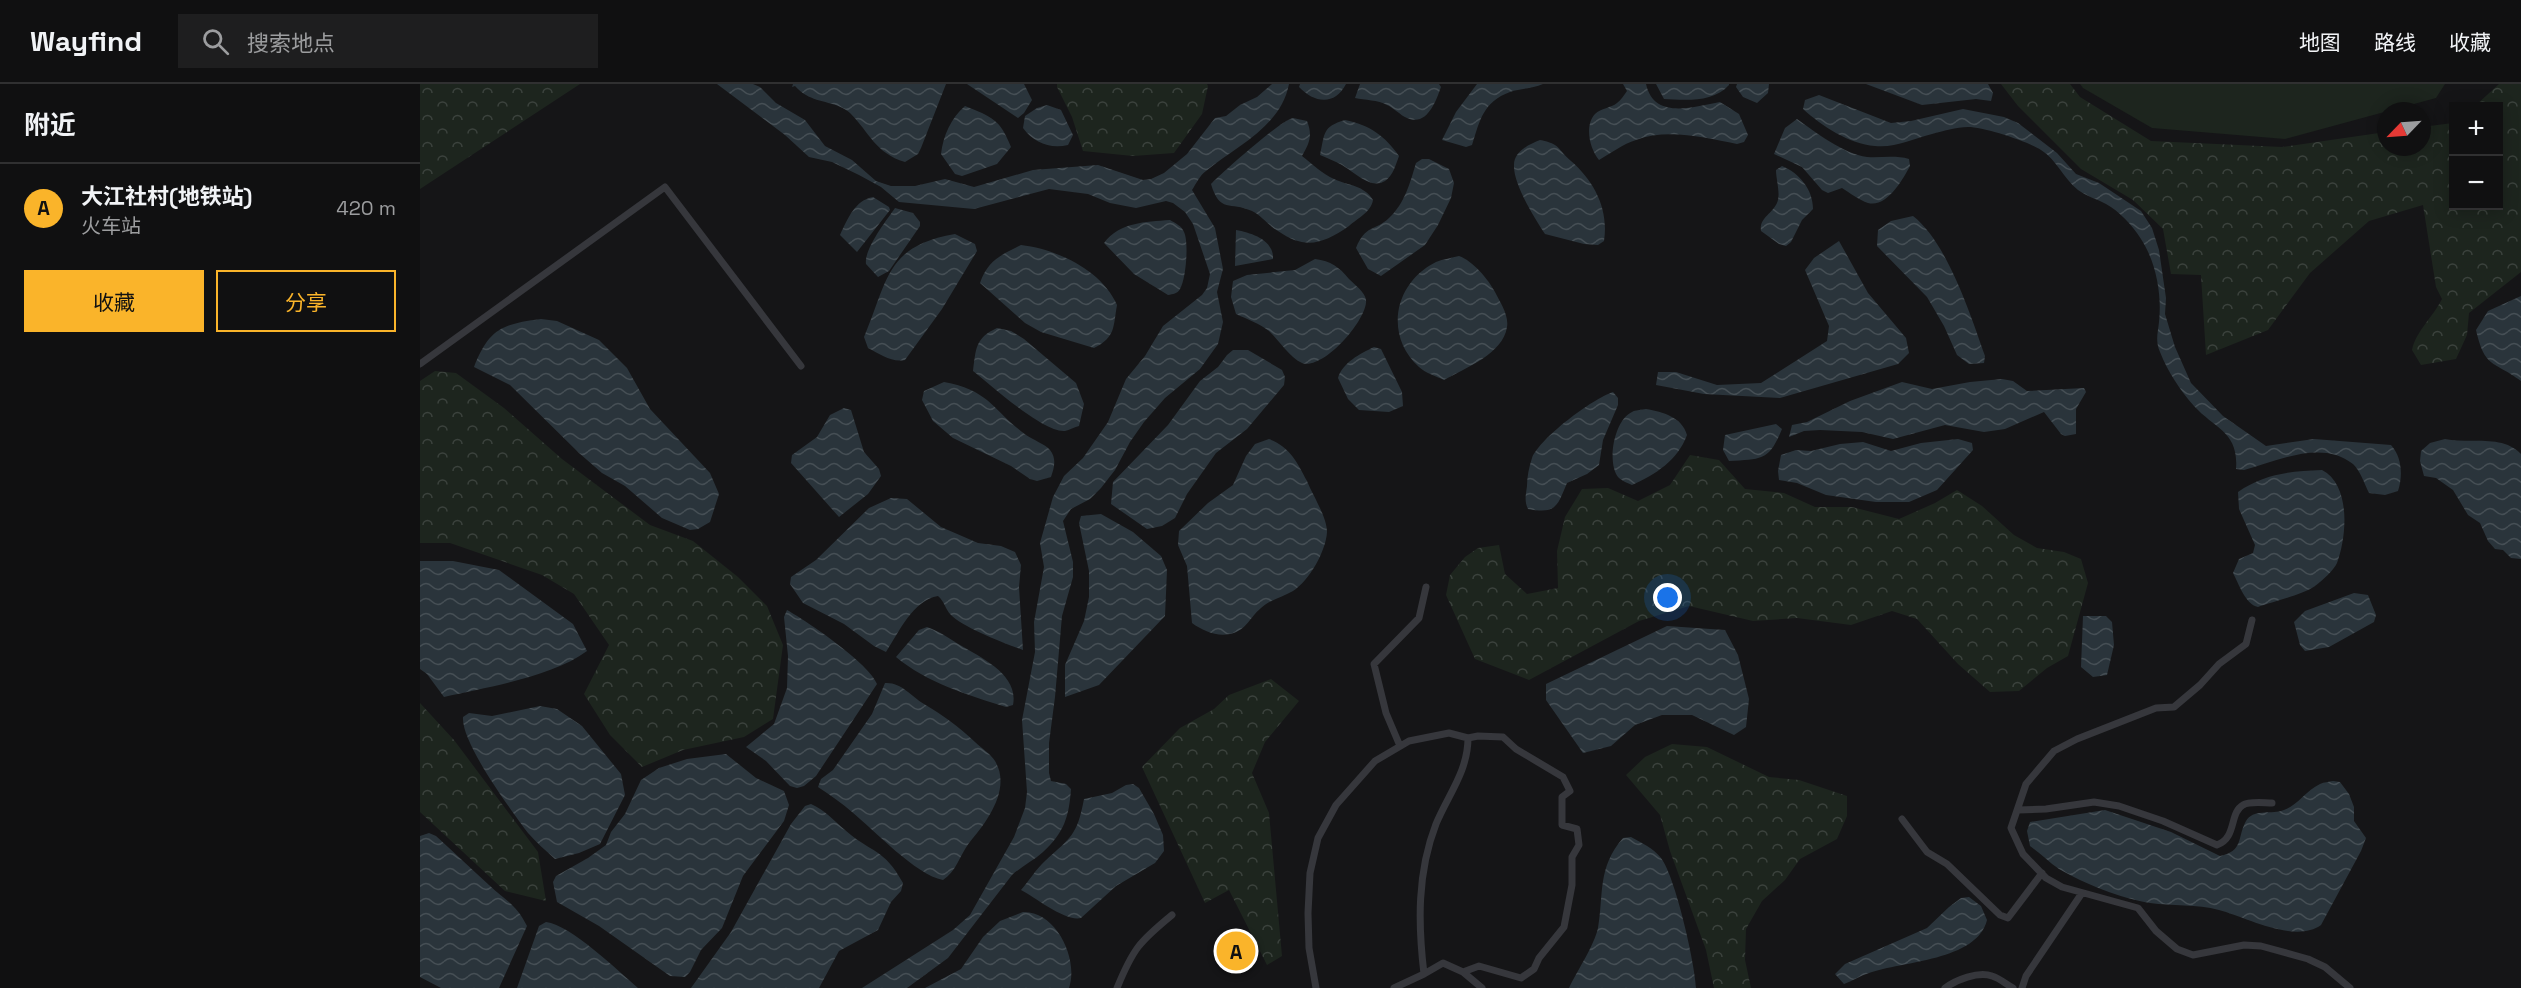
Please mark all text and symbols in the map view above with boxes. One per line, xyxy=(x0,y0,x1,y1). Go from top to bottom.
search box xyxy=(178,14,598,68)
text: Wayfind xyxy=(30,23,142,59)
icon: search xyxy=(199,25,232,58)
text: 搜索地点 xyxy=(247,29,335,57)
text: 地图 xyxy=(2299,29,2341,56)
text: 路线 xyxy=(2374,29,2416,56)
text: 收藏 xyxy=(2449,29,2491,56)
north arrow xyxy=(2377,102,2431,156)
map controls xyxy=(2449,102,2503,210)
button: + xyxy=(2449,102,2503,156)
text: 附近 xyxy=(24,108,76,142)
button: − xyxy=(2449,156,2503,210)
text: 大江社村(地铁站) xyxy=(81,182,252,210)
text: A xyxy=(37,195,50,221)
text: 420 m xyxy=(336,195,396,221)
text: 火车站 xyxy=(81,213,141,239)
button: 收藏 xyxy=(24,270,204,332)
button: 分享 xyxy=(216,270,396,332)
your location xyxy=(1653,583,1682,612)
pin: A xyxy=(1216,928,1256,974)

